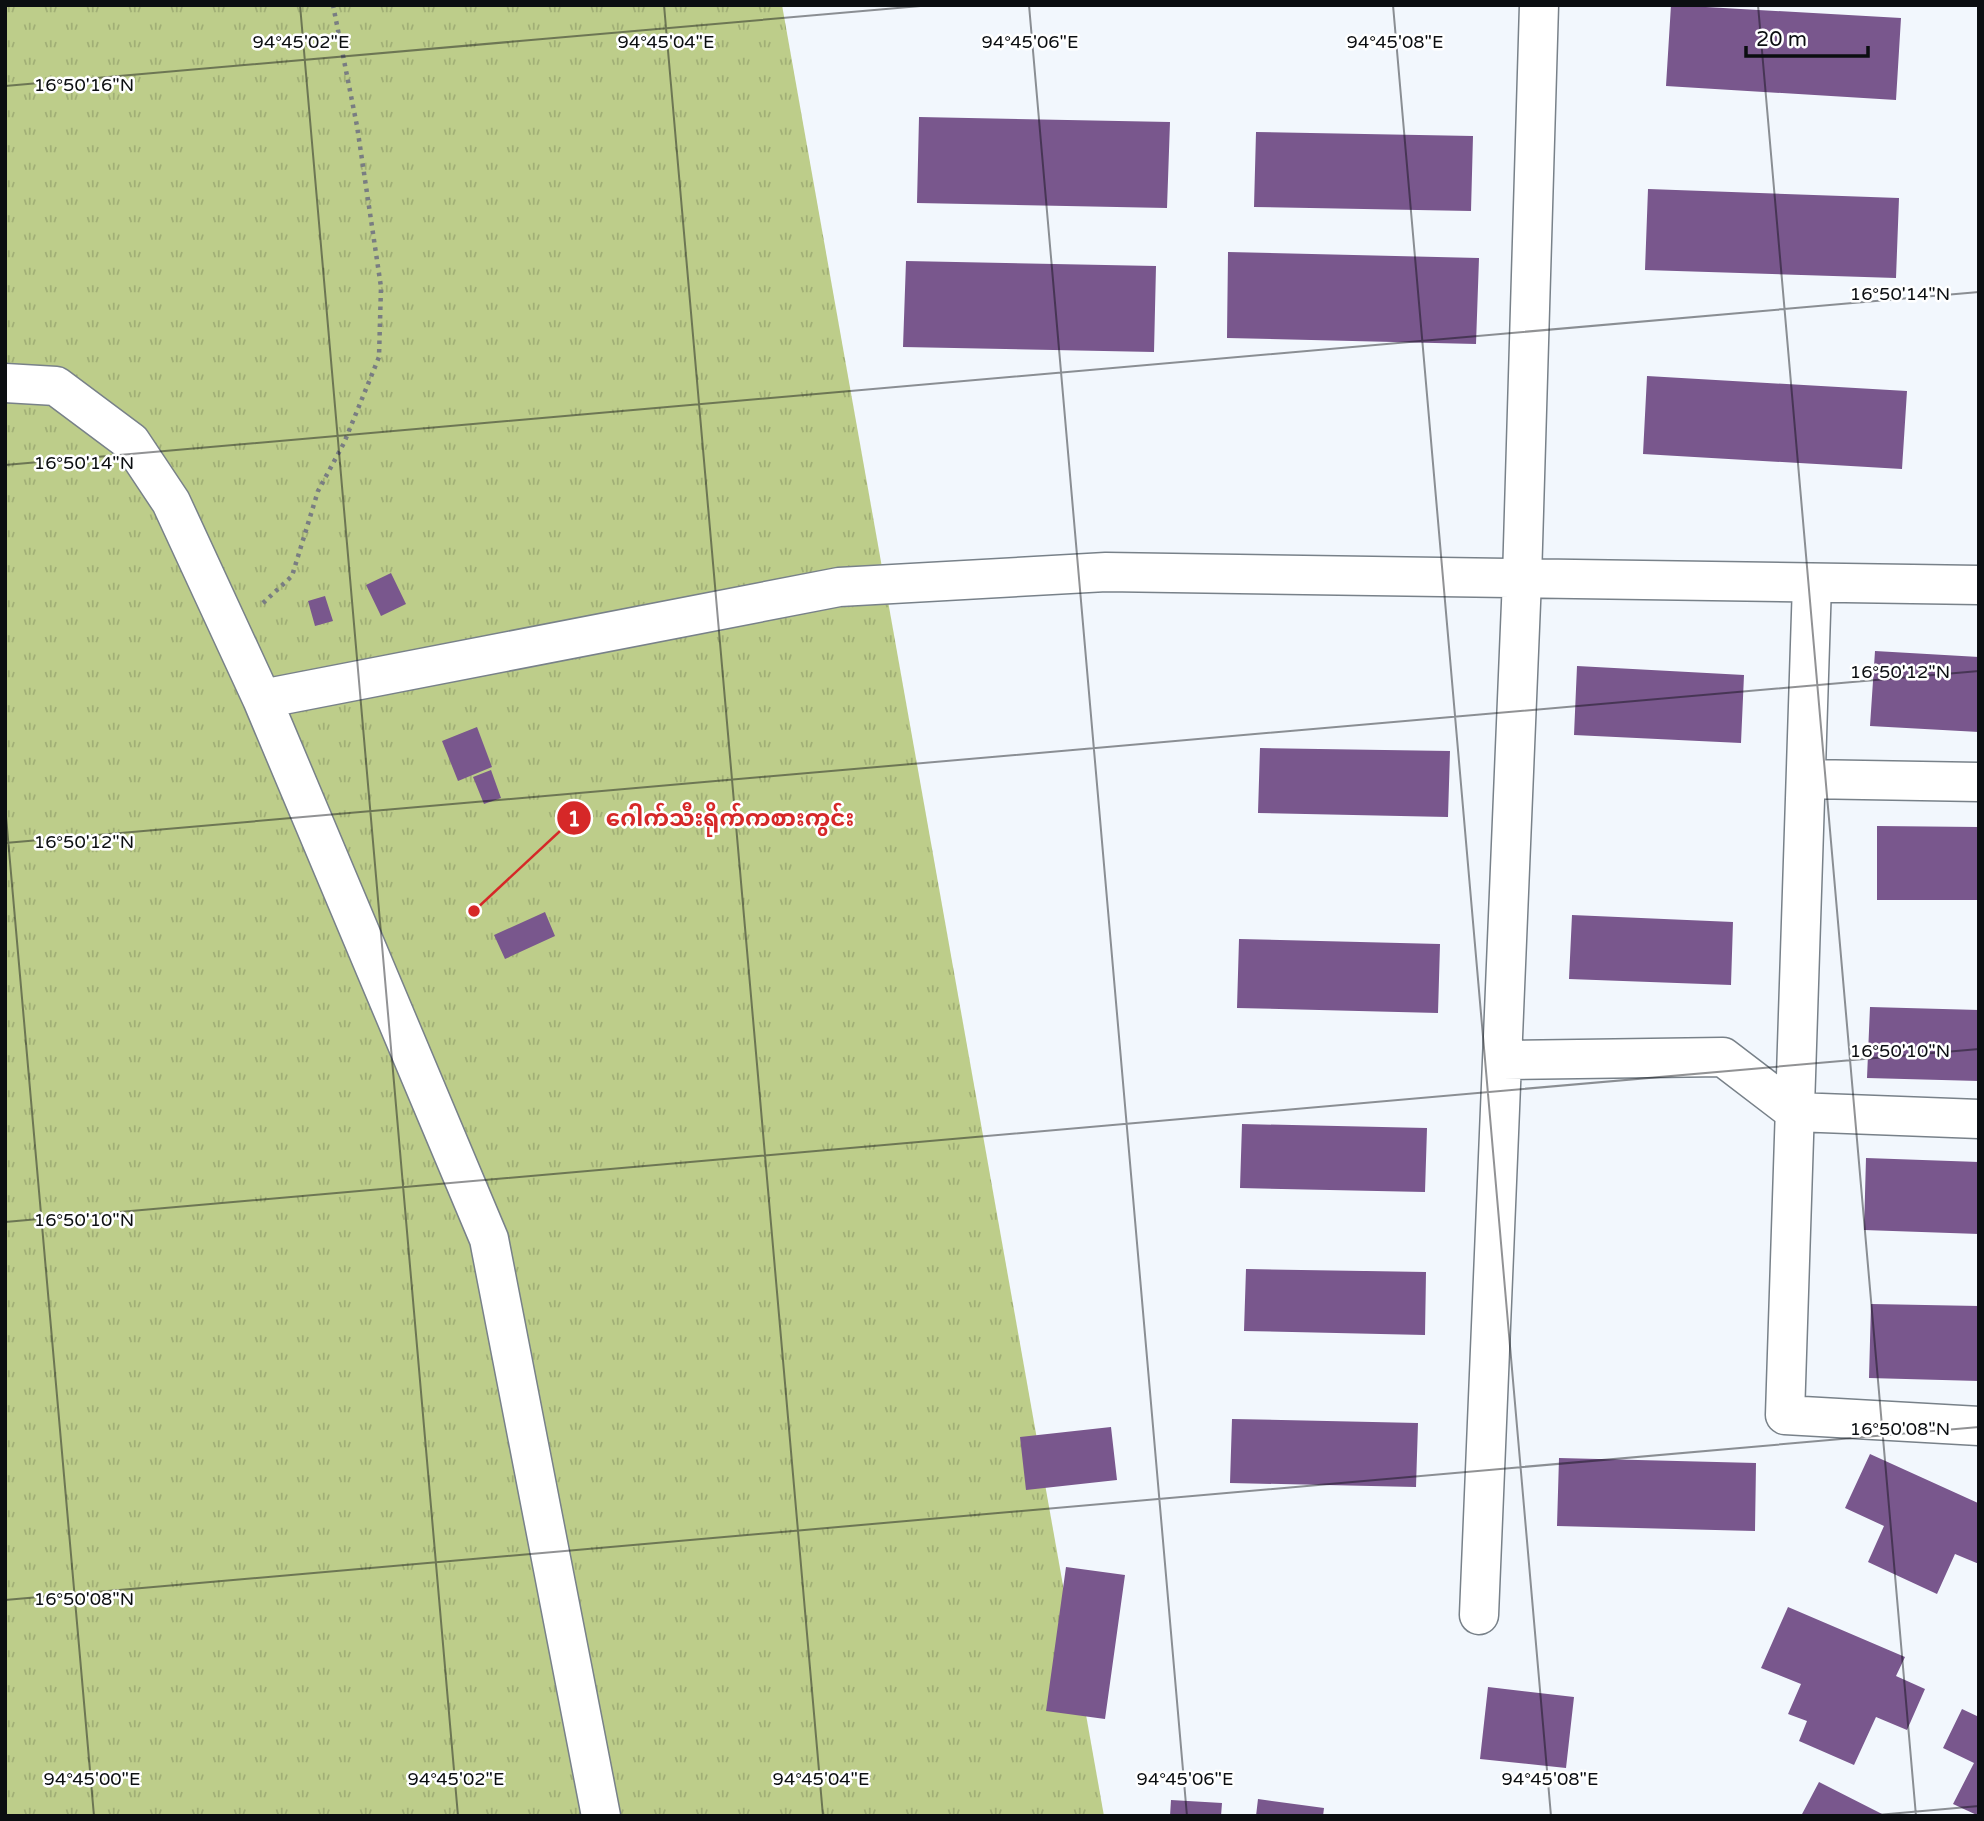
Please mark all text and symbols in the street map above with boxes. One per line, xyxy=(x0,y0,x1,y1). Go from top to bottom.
scale bar xyxy=(1746,14,1868,58)
text: 20 m xyxy=(1756,27,1807,52)
text: 94°45'02"E xyxy=(253,31,349,53)
text: 94°45'04"E xyxy=(618,31,714,53)
text: 94°45'06"E xyxy=(982,31,1078,53)
text: 94°45'08"E xyxy=(1347,31,1443,53)
text: 16°50'16"N xyxy=(34,74,134,96)
text: 16°50'14"N xyxy=(1850,283,1950,305)
text: 16°50'14"N xyxy=(34,452,134,474)
text: 16°50'12"N xyxy=(1850,661,1950,683)
callout: ဂေါက်သီးရိုက်ကစားကွင်း xyxy=(557,796,868,840)
text: ဂေါက်သီးရိုက်ကစားကွင်း xyxy=(606,802,854,837)
text: 1 xyxy=(567,807,581,832)
text: 16°50'12"N xyxy=(34,831,134,853)
text: 16°50'10"N xyxy=(1850,1040,1950,1062)
text: 16°50'10"N xyxy=(34,1209,134,1231)
text: 16°50'08"N xyxy=(1850,1418,1950,1440)
text: 16°50'08"N xyxy=(34,1588,134,1610)
text: 94°45'00"E xyxy=(44,1768,140,1790)
text: 94°45'02"E xyxy=(408,1768,504,1790)
text: 94°45'04"E xyxy=(773,1768,869,1790)
text: 94°45'06"E xyxy=(1137,1768,1233,1790)
text: 94°45'08"E xyxy=(1502,1768,1598,1790)

